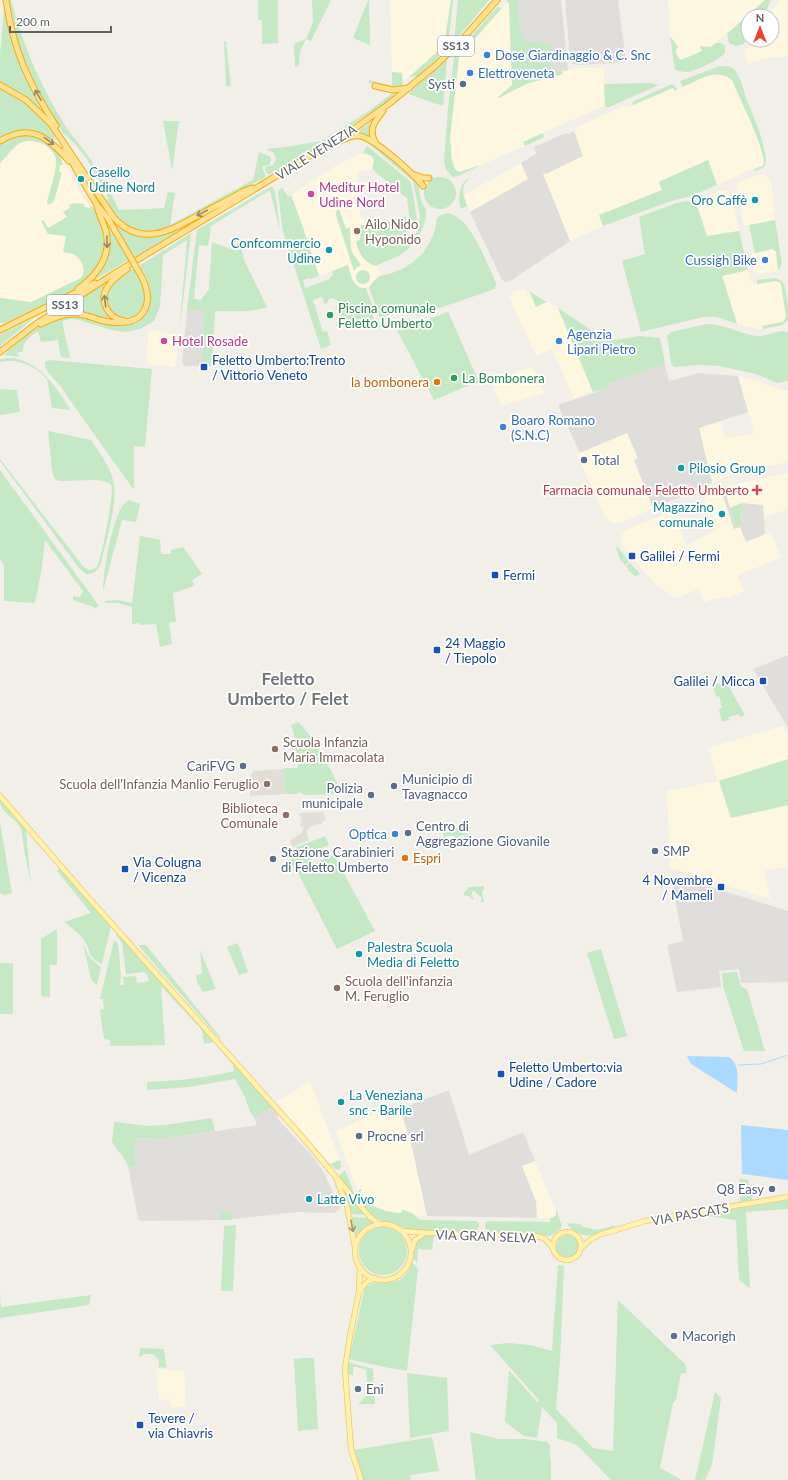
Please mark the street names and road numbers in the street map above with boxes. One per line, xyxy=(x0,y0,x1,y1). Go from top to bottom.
road number: SS13 xyxy=(438,36,474,56)
street label: VIALE VENEZIA xyxy=(273,121,360,183)
road number: SS13 xyxy=(47,295,83,315)
street label: VIA PASCATS xyxy=(650,1199,730,1229)
street label: VIA GRAN SELVA xyxy=(435,1226,537,1246)

